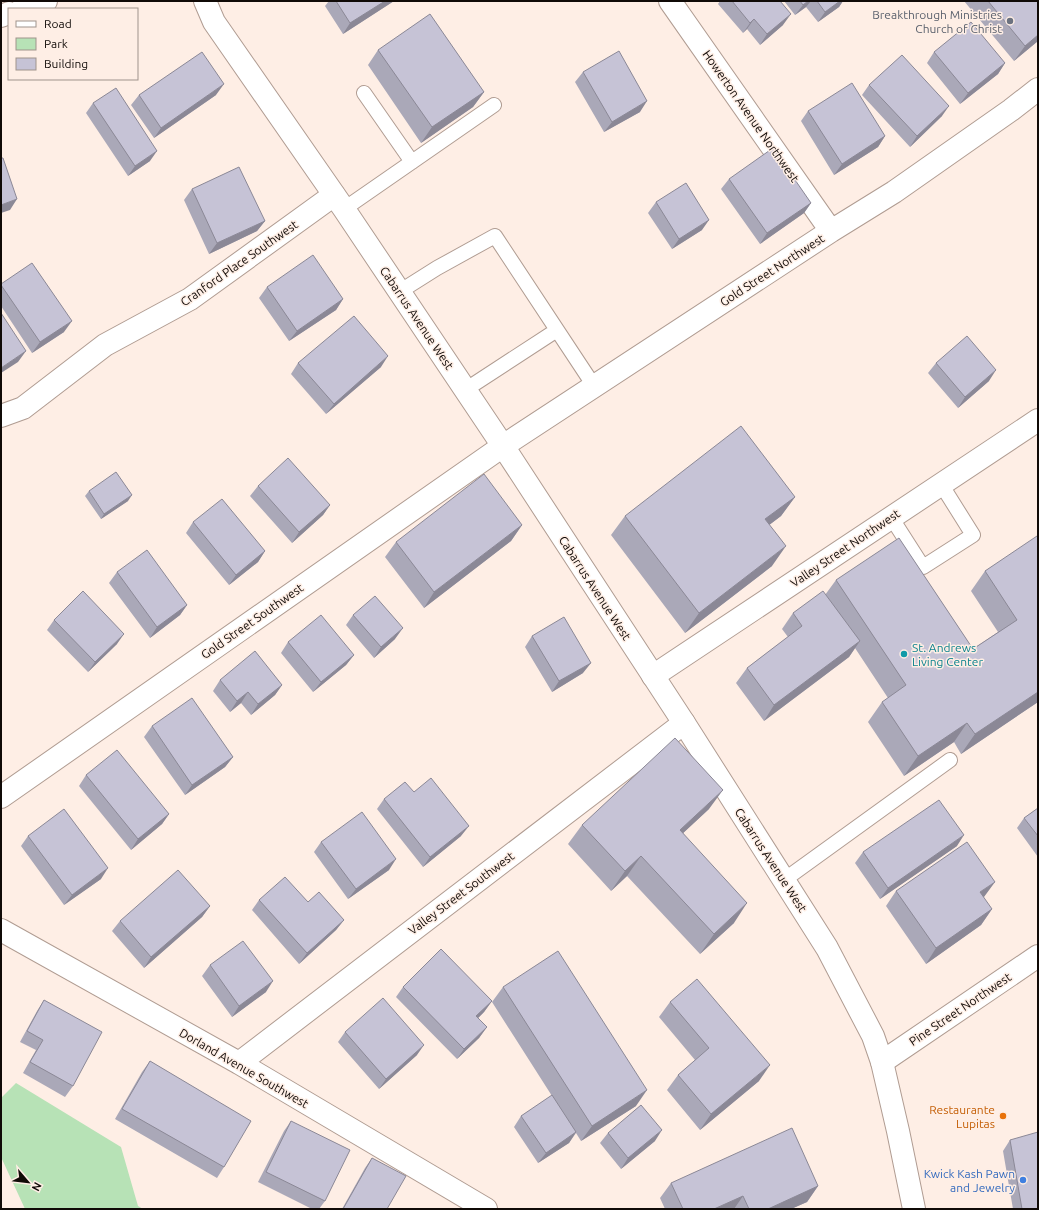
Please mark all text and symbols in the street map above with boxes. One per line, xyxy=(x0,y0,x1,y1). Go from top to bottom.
legend xyxy=(8,8,138,80)
place label: Breakthrough Ministries Church of Christ xyxy=(872,8,1002,35)
marker: Breakthrough Ministries Church of Christ xyxy=(1005,16,1015,26)
text: Road xyxy=(44,17,72,30)
text: Park xyxy=(44,37,68,50)
street label: Howerton Avenue Northwest xyxy=(700,48,802,185)
text: Building xyxy=(44,57,88,70)
street label: Cranford Place Southwest xyxy=(178,217,300,308)
street label: Gold Street Northwest xyxy=(717,231,827,309)
street label: Cabarrus Avenue West xyxy=(378,264,456,372)
street label: Valley Street Northwest xyxy=(788,506,902,589)
street label: Cabarrus Avenue West xyxy=(557,534,634,643)
street label: Gold Street Southwest xyxy=(198,581,306,661)
place label: St. Andrews Living Center xyxy=(912,641,983,668)
marker: St. Andrews Living Center xyxy=(899,649,909,659)
street label: Cabarrus Avenue West xyxy=(733,806,810,915)
street label: Valley Street Southwest xyxy=(406,849,517,937)
street label: Pine Street Northwest xyxy=(907,970,1014,1048)
street label: Dorland Avenue Southwest xyxy=(177,1026,311,1110)
place label: Restaurante Lupitas xyxy=(929,1103,995,1130)
marker: Restaurante Lupitas xyxy=(998,1111,1008,1121)
north arrow xyxy=(8,1162,48,1202)
place label: Kwick Kash Pawn and Jewelry xyxy=(924,1167,1015,1194)
marker: Kwick Kash Pawn and Jewelry xyxy=(1018,1175,1028,1185)
text: N xyxy=(30,1180,44,1193)

